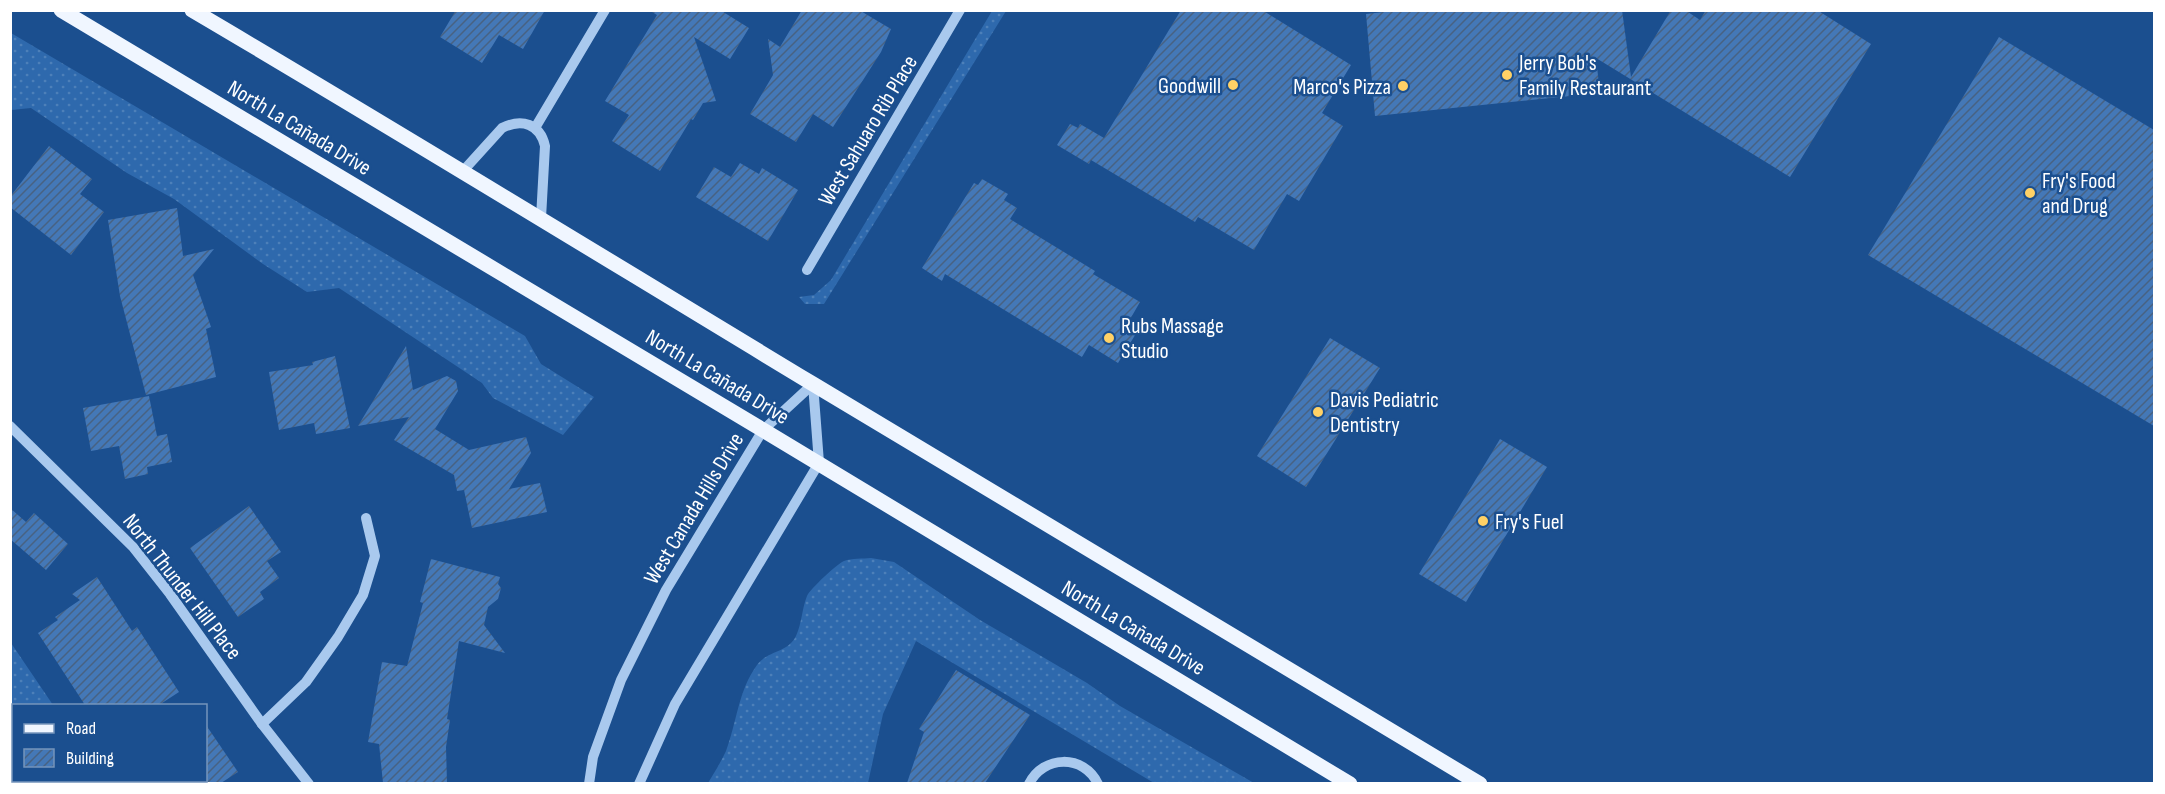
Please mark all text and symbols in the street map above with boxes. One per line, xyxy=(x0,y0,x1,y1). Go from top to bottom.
place label: Jerry Bob's Family Restaurant xyxy=(1518,50,1652,102)
street label: West Sahuaro Rib Place xyxy=(813,51,924,211)
marker: Jerry Bob's Family Restaurant xyxy=(1500,68,1514,82)
place label: Goodwill xyxy=(1158,73,1221,100)
place label: Marco's Pizza xyxy=(1293,74,1391,101)
street label: North La Cañada Drive xyxy=(222,75,376,182)
marker: Goodwill xyxy=(1226,78,1240,92)
marker: Marco's Pizza xyxy=(1396,79,1410,93)
place label: Fry's Food and Drug xyxy=(2042,168,2116,220)
marker: Fry's Food and Drug xyxy=(2023,186,2037,200)
place label: Rubs Massage Studio xyxy=(1121,313,1224,365)
street label: North La Cañada Drive xyxy=(640,324,794,431)
marker: Rubs Massage Studio xyxy=(1102,331,1116,345)
place label: Davis Pediatric Dentistry xyxy=(1330,387,1439,439)
marker: Davis Pediatric Dentistry xyxy=(1311,405,1325,419)
street label: West Canada Hills Drive xyxy=(638,428,750,589)
street label: North Thunder Hill Place xyxy=(117,509,247,665)
place label: Fry's Fuel xyxy=(1495,509,1564,536)
marker: Fry's Fuel xyxy=(1476,514,1490,528)
street label: North La Cañada Drive xyxy=(1056,575,1210,682)
legend xyxy=(12,704,207,782)
text: Road xyxy=(66,718,96,739)
text: Building xyxy=(66,748,114,769)

